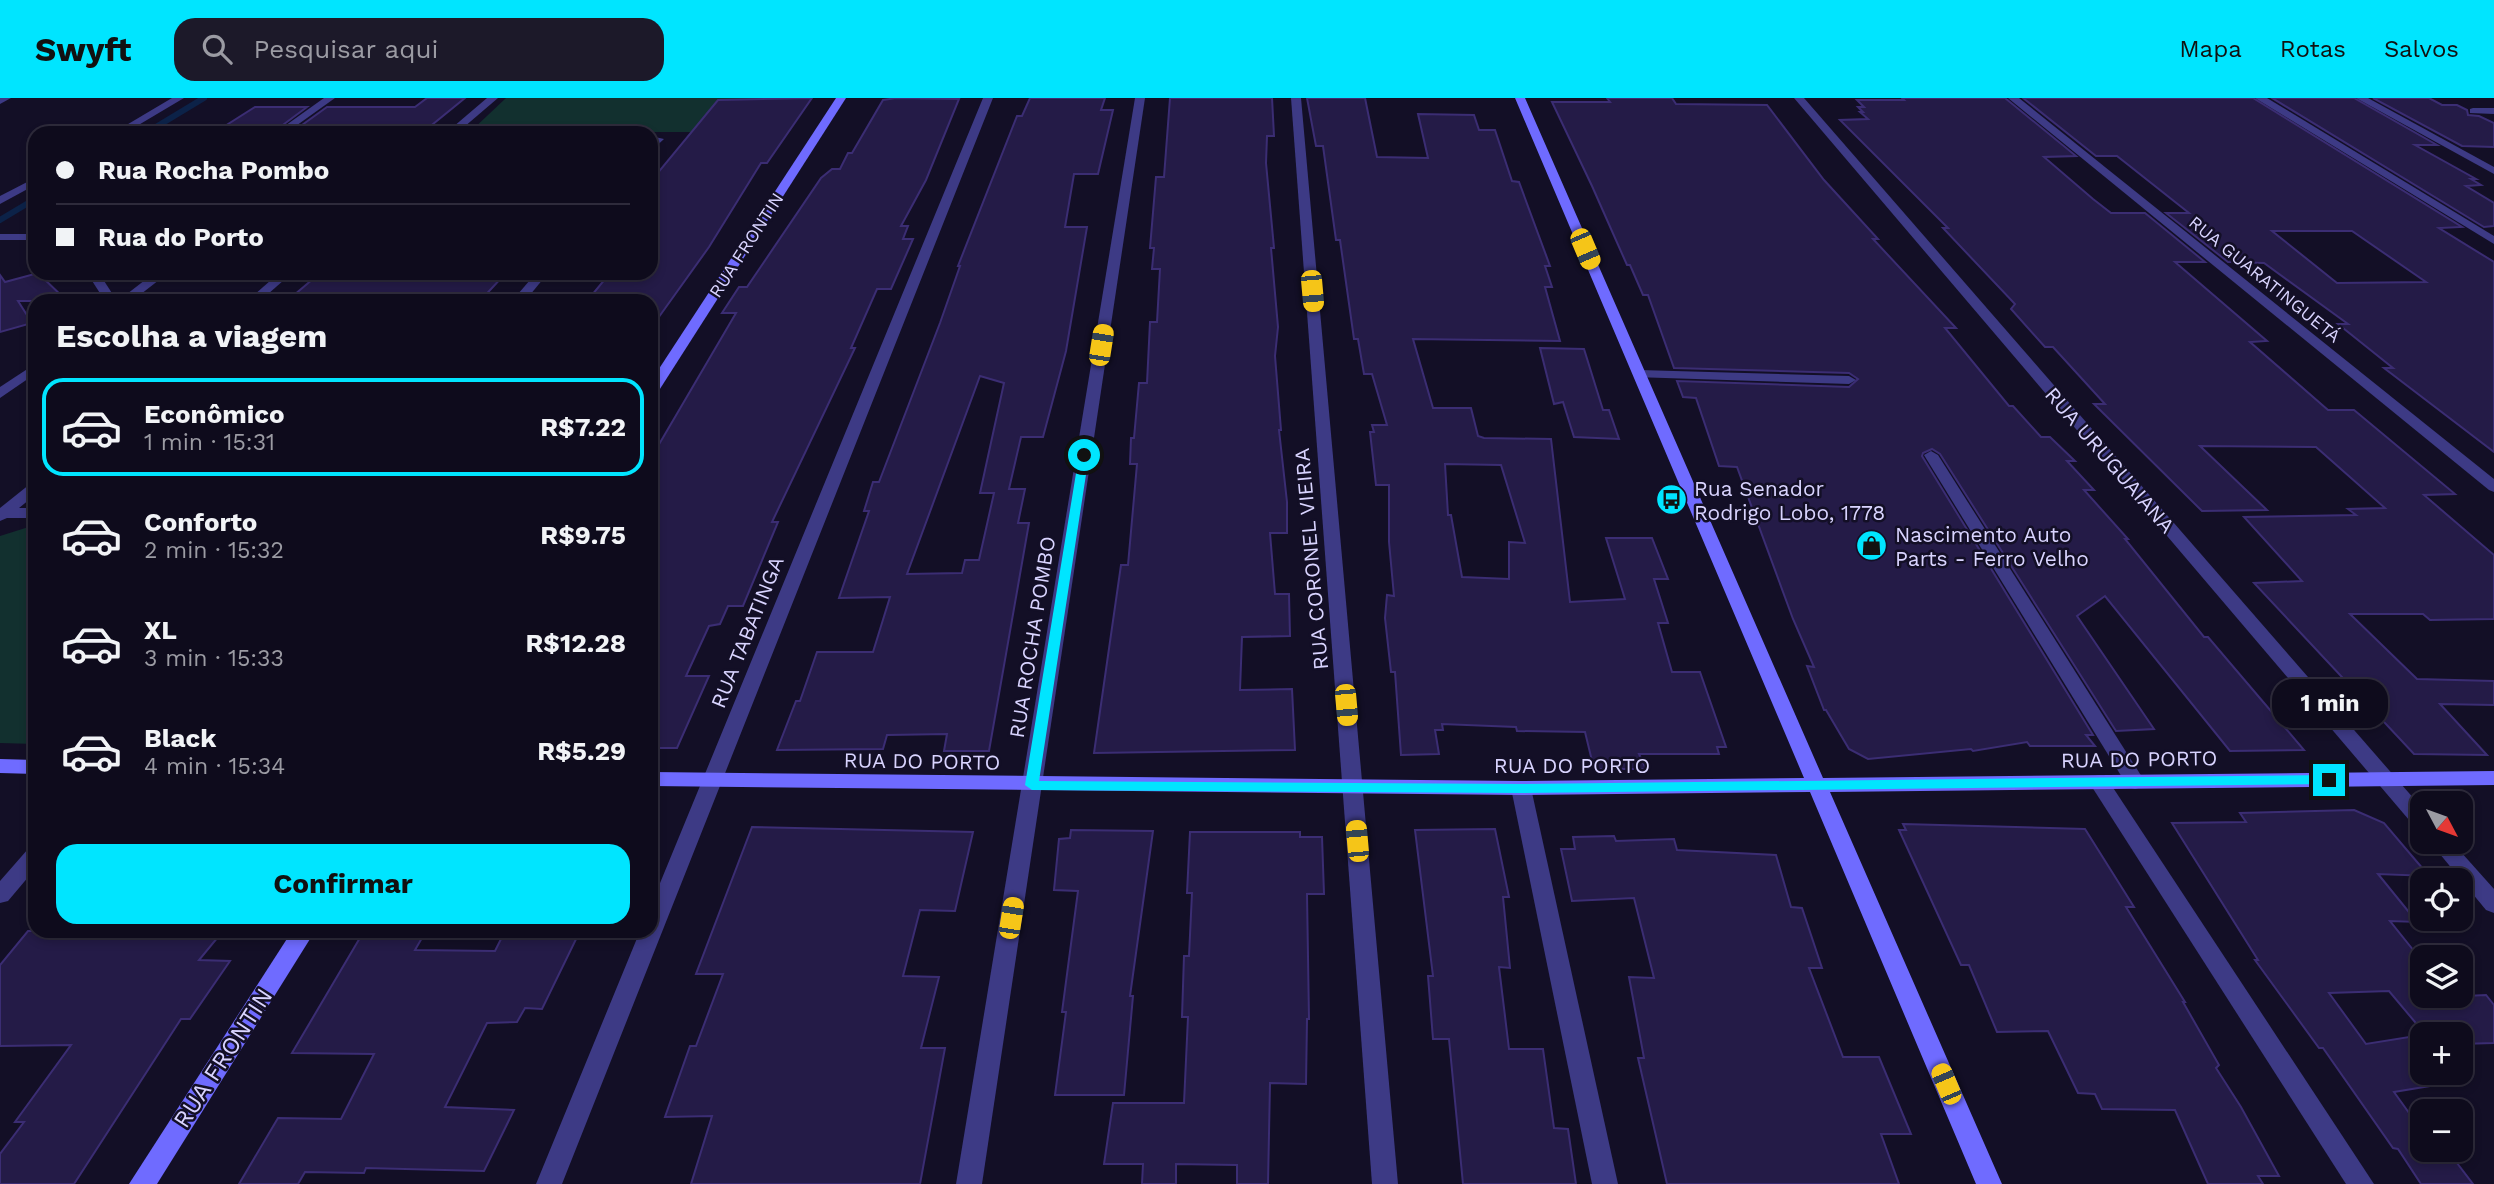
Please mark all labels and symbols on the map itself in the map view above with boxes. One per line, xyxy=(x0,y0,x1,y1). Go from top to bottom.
street label: RUA FRONTIN xyxy=(704,189,788,301)
street label: RUA GUARATINGUETÁ xyxy=(2185,211,2345,347)
car xyxy=(1568,226,1603,272)
car xyxy=(1300,269,1325,313)
car xyxy=(1088,323,1115,367)
street label: RUA URUGUAIANA xyxy=(2040,382,2180,538)
route start xyxy=(1068,439,1100,471)
street label: RUA CORONEL VIEIRA xyxy=(1289,447,1333,671)
place label: Rua Senador Rodrigo Lobo, 1778 xyxy=(1694,476,1885,525)
bus stop icon: Rua Senador Rodrigo Lobo, 1778 xyxy=(1654,483,1688,517)
place label: Nascimento Auto Parts - Ferro Velho xyxy=(1895,522,2089,571)
shop icon: Nascimento Auto Parts - Ferro Velho xyxy=(1855,529,1889,563)
street label: RUA ROCHA POMBO xyxy=(1004,534,1060,740)
street label: RUA TABATINGA xyxy=(705,552,789,712)
callout: 1 min xyxy=(2271,678,2387,728)
car xyxy=(1334,683,1359,727)
street label: RUA DO PORTO xyxy=(2061,745,2217,773)
street label: RUA DO PORTO xyxy=(844,747,1000,775)
street label: RUA DO PORTO xyxy=(1494,753,1650,778)
route end xyxy=(2313,764,2345,796)
north arrow xyxy=(2410,791,2473,854)
car xyxy=(1345,819,1370,863)
car xyxy=(998,896,1025,940)
street label: RUA FRONTIN xyxy=(167,983,279,1133)
car xyxy=(1929,1061,1964,1107)

